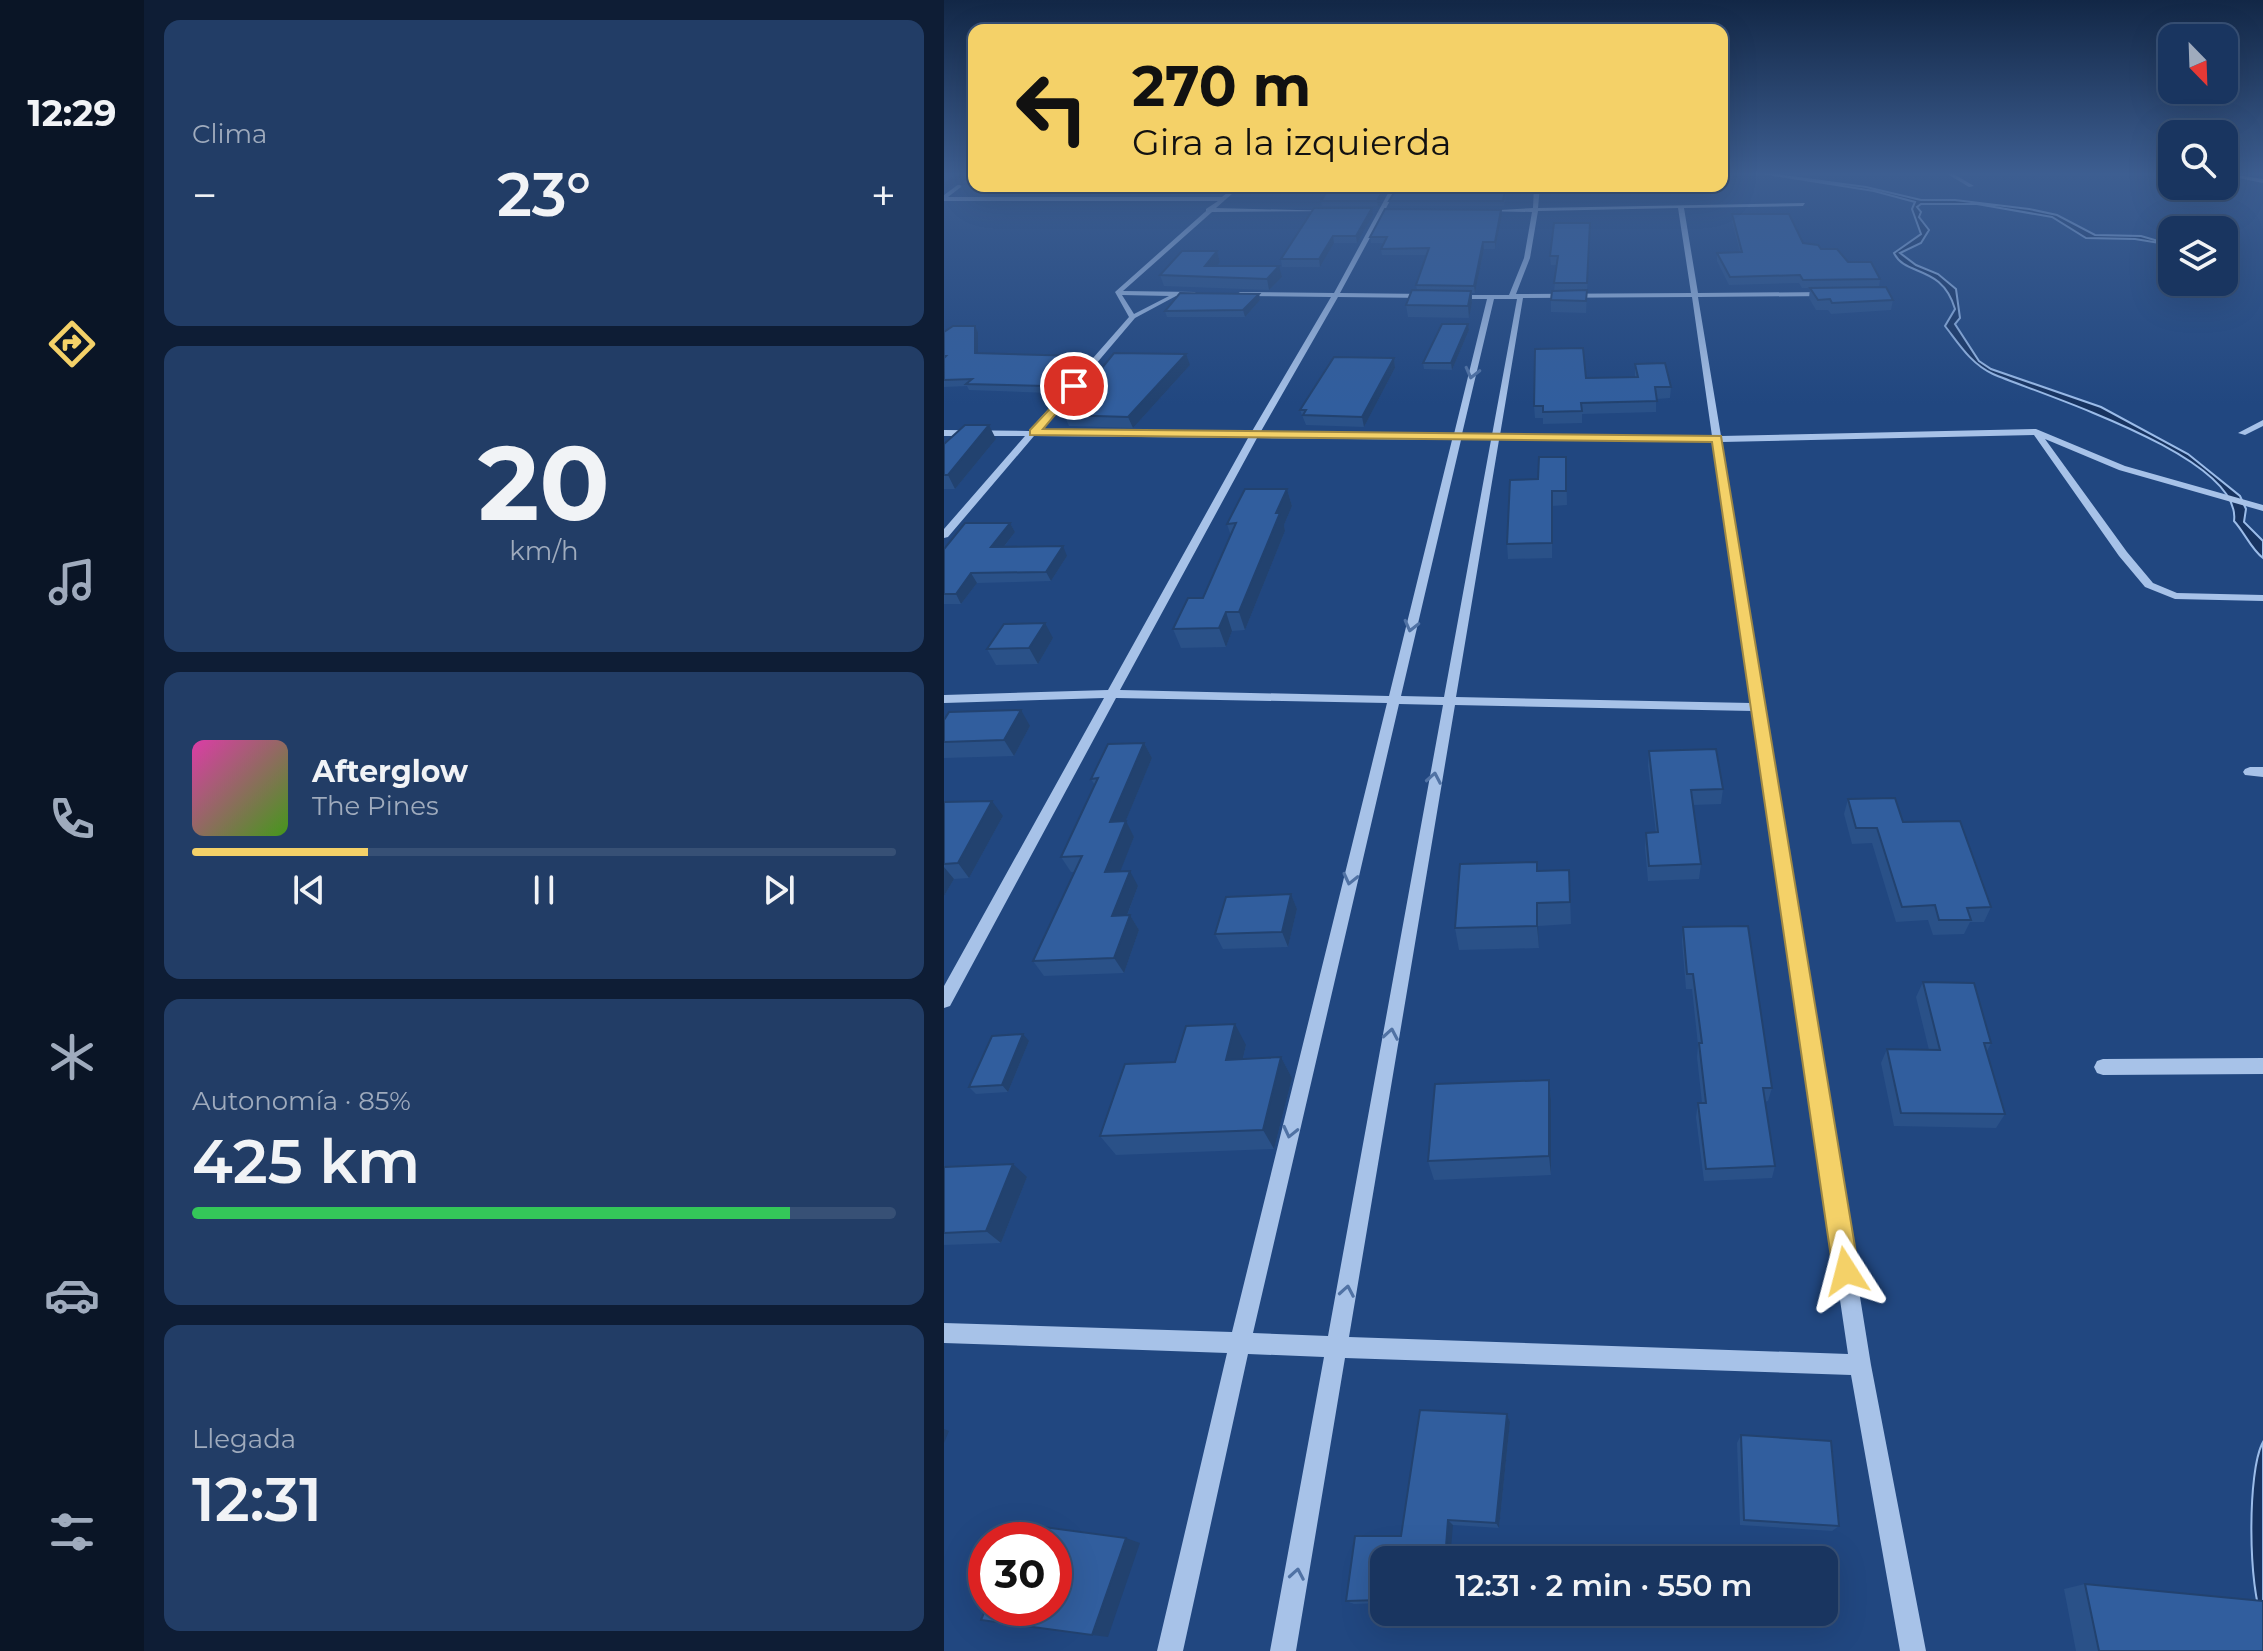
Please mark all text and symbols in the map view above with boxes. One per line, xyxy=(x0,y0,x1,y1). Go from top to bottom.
north arrow xyxy=(2158,24,2238,104)
map controls xyxy=(2158,24,2238,296)
text: 270 m xyxy=(1132,52,1311,120)
icon: left xyxy=(1000,56,1104,160)
text: 12:29 xyxy=(28,91,116,135)
text: Clima xyxy=(192,118,267,150)
text: Gira a la izquierda xyxy=(1132,120,1452,164)
button: search xyxy=(2158,120,2238,200)
text: 23° xyxy=(497,158,591,231)
text: − xyxy=(192,168,217,222)
text: + xyxy=(871,168,896,222)
button: layers xyxy=(2158,216,2238,296)
icon: directions xyxy=(44,316,100,372)
pin xyxy=(1040,352,1108,420)
icon: arrive xyxy=(1052,364,1096,408)
one-way arrow xyxy=(1465,366,1482,379)
text: 20 xyxy=(478,419,610,546)
text: km/h xyxy=(509,535,579,567)
icon: music xyxy=(44,554,100,610)
one-way arrow xyxy=(1403,618,1420,632)
text: Afterglow xyxy=(312,753,468,790)
one-way arrow xyxy=(1425,771,1442,785)
text: The Pines xyxy=(312,790,439,822)
icon: phone xyxy=(44,791,100,847)
icon: previous xyxy=(287,868,331,912)
icon: pause xyxy=(522,868,566,912)
icon: next xyxy=(757,868,801,912)
one-way arrow xyxy=(1343,871,1360,885)
one-way arrow xyxy=(1381,1028,1398,1041)
icon: climate xyxy=(44,1029,100,1085)
text: Autonomía · 85% xyxy=(192,1085,411,1117)
one-way arrow xyxy=(1283,1124,1300,1138)
text: 425 km xyxy=(192,1125,420,1198)
position arrow xyxy=(1804,1229,1888,1313)
icon: car xyxy=(44,1267,100,1323)
one-way arrow xyxy=(1338,1284,1355,1297)
text: Llegada xyxy=(192,1423,296,1455)
text: 12:31 xyxy=(192,1463,322,1536)
icon: filters xyxy=(44,1504,100,1560)
speed limit sign: 30 xyxy=(968,1522,1072,1626)
one-way arrow xyxy=(1287,1567,1304,1581)
text: 12:31 · 2 min · 550 m xyxy=(1456,1567,1752,1604)

